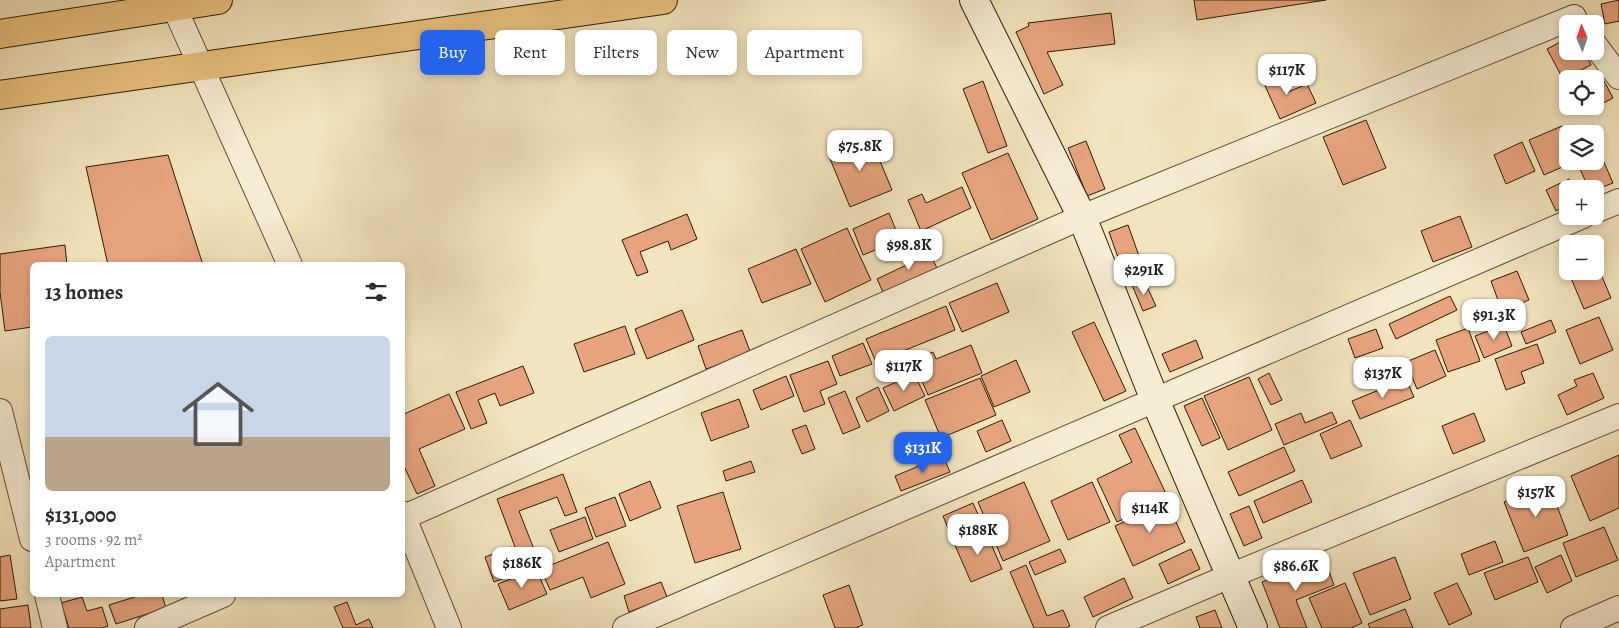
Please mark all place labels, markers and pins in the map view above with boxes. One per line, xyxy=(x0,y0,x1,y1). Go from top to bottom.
pin: $117K xyxy=(1252,54,1322,96)
pin: $75.8K xyxy=(819,130,901,172)
pin: $98.8K xyxy=(868,228,950,271)
pin: $291K xyxy=(1109,254,1179,296)
pin: $91.3K xyxy=(1453,298,1535,341)
pin: $117K xyxy=(869,350,939,392)
pin: $137K xyxy=(1348,356,1418,399)
pin: $131K xyxy=(888,432,958,474)
pin: $157K xyxy=(1501,476,1571,518)
pin: $114K xyxy=(1115,492,1185,534)
pin: $188K xyxy=(943,514,1013,556)
pin: $186K xyxy=(487,546,557,589)
pin: $86.6K xyxy=(1255,550,1337,592)

